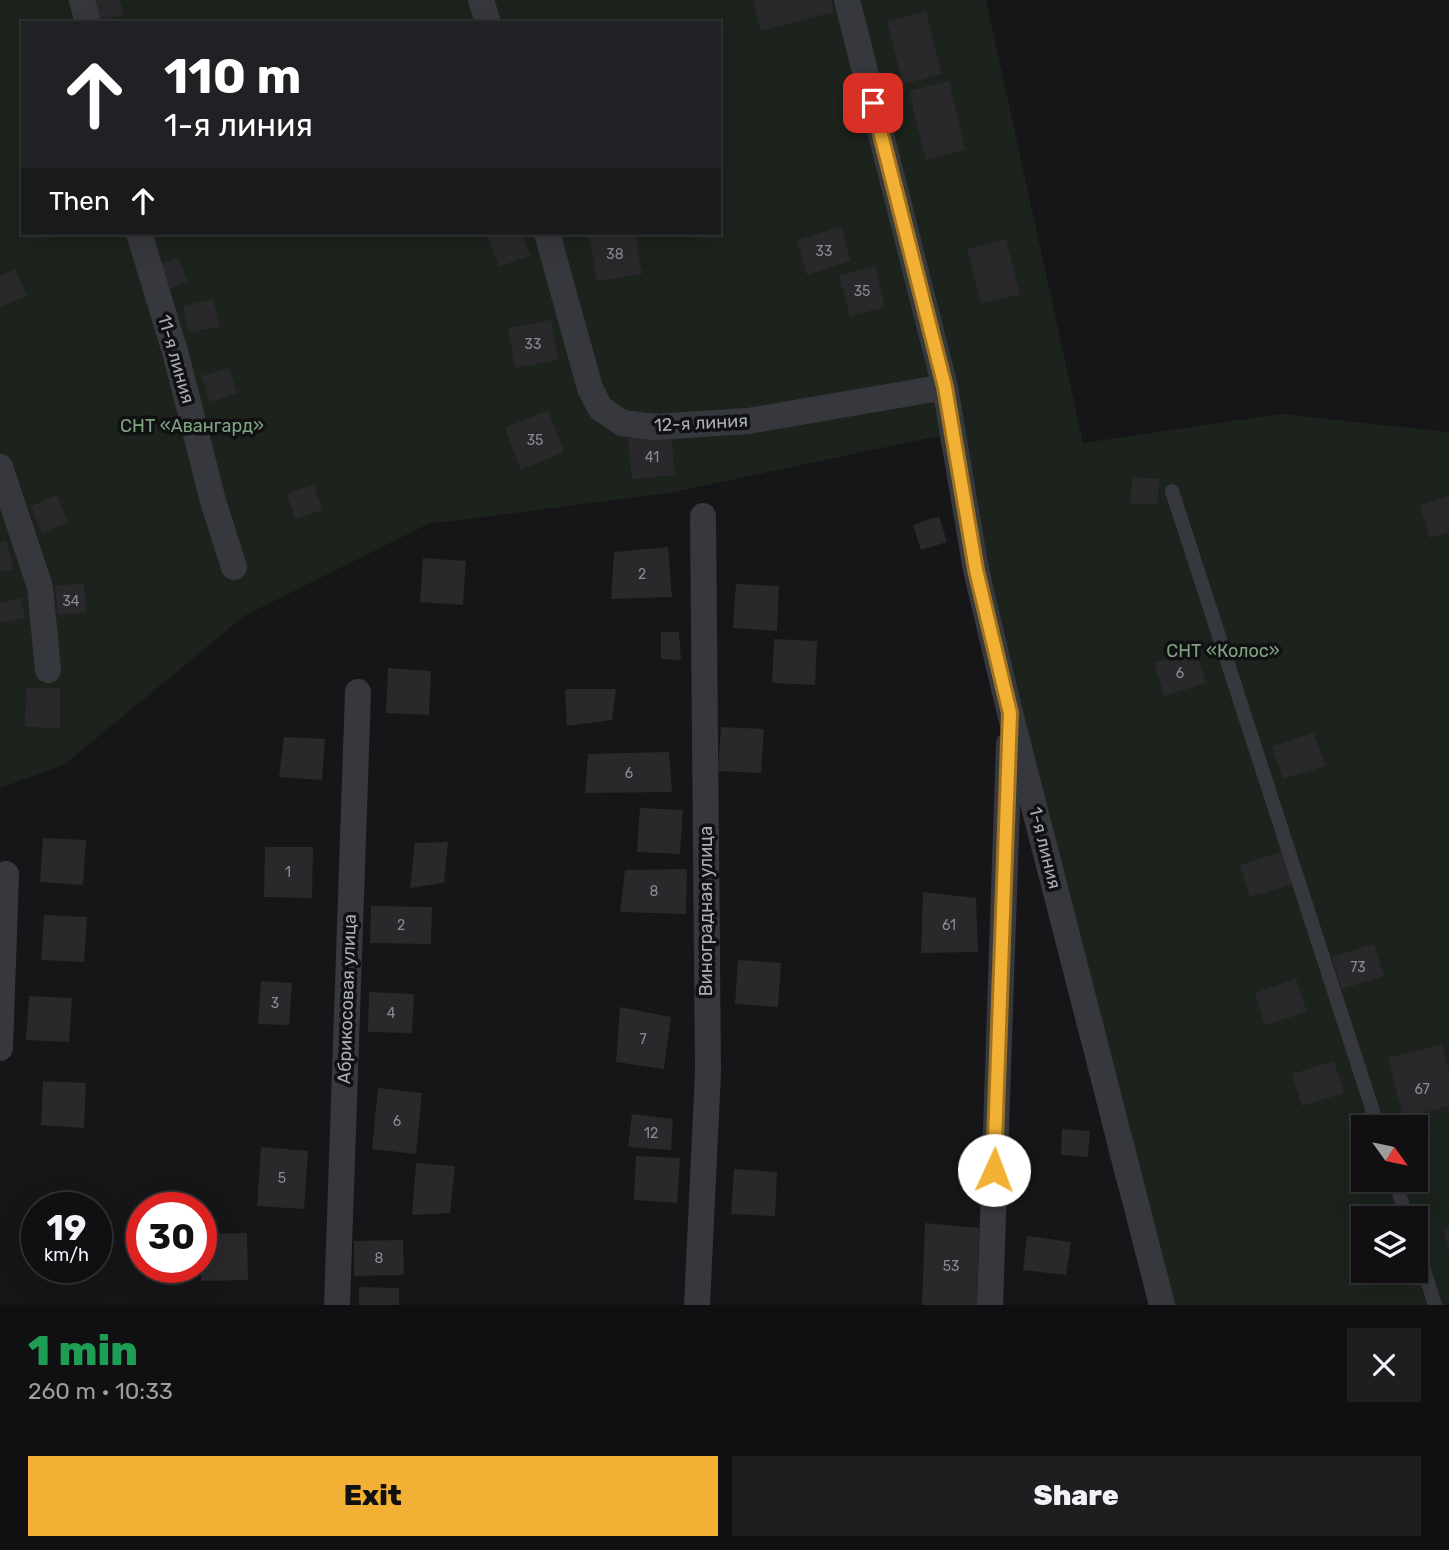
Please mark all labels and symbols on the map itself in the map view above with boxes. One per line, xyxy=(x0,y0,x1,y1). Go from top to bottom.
pin xyxy=(843,73,903,133)
house number: 33 xyxy=(816,243,832,260)
house number: 38 xyxy=(606,246,624,263)
house number: 35 xyxy=(854,283,870,300)
street label: 11-я линия xyxy=(153,312,199,406)
house number: 33 xyxy=(525,336,541,353)
street label: 12-я линия xyxy=(654,410,748,436)
park label: СНТ «Авангард» xyxy=(120,415,264,437)
house number: 35 xyxy=(527,432,543,449)
house number: 41 xyxy=(645,449,659,466)
house number: 2 xyxy=(638,566,646,583)
house number: 34 xyxy=(62,593,80,610)
park label: СНТ «Колос» xyxy=(1166,640,1280,662)
house number: 6 xyxy=(1176,665,1184,682)
house number: 6 xyxy=(625,765,633,782)
street label: 1-я линия xyxy=(1024,805,1066,891)
street label: Виноградная улица xyxy=(695,826,717,996)
house number: 1 xyxy=(285,864,291,881)
house number: 8 xyxy=(650,883,659,900)
street label: Абрикосовая улица xyxy=(333,914,361,1084)
house number: 2 xyxy=(397,917,405,934)
house number: 61 xyxy=(942,917,956,934)
house number: 73 xyxy=(1350,959,1366,976)
house number: 3 xyxy=(271,995,279,1012)
house number: 4 xyxy=(387,1005,396,1022)
house number: 7 xyxy=(639,1031,647,1048)
house number: 67 xyxy=(1414,1081,1430,1098)
house number: 6 xyxy=(393,1113,401,1130)
north arrow xyxy=(1351,1115,1428,1192)
house number: 12 xyxy=(644,1125,658,1142)
position arrow xyxy=(957,1133,1031,1207)
house number: 5 xyxy=(278,1170,286,1187)
speed limit sign: 30 xyxy=(126,1192,217,1283)
house number: 8 xyxy=(375,1250,384,1267)
house number: 53 xyxy=(943,1258,959,1275)

